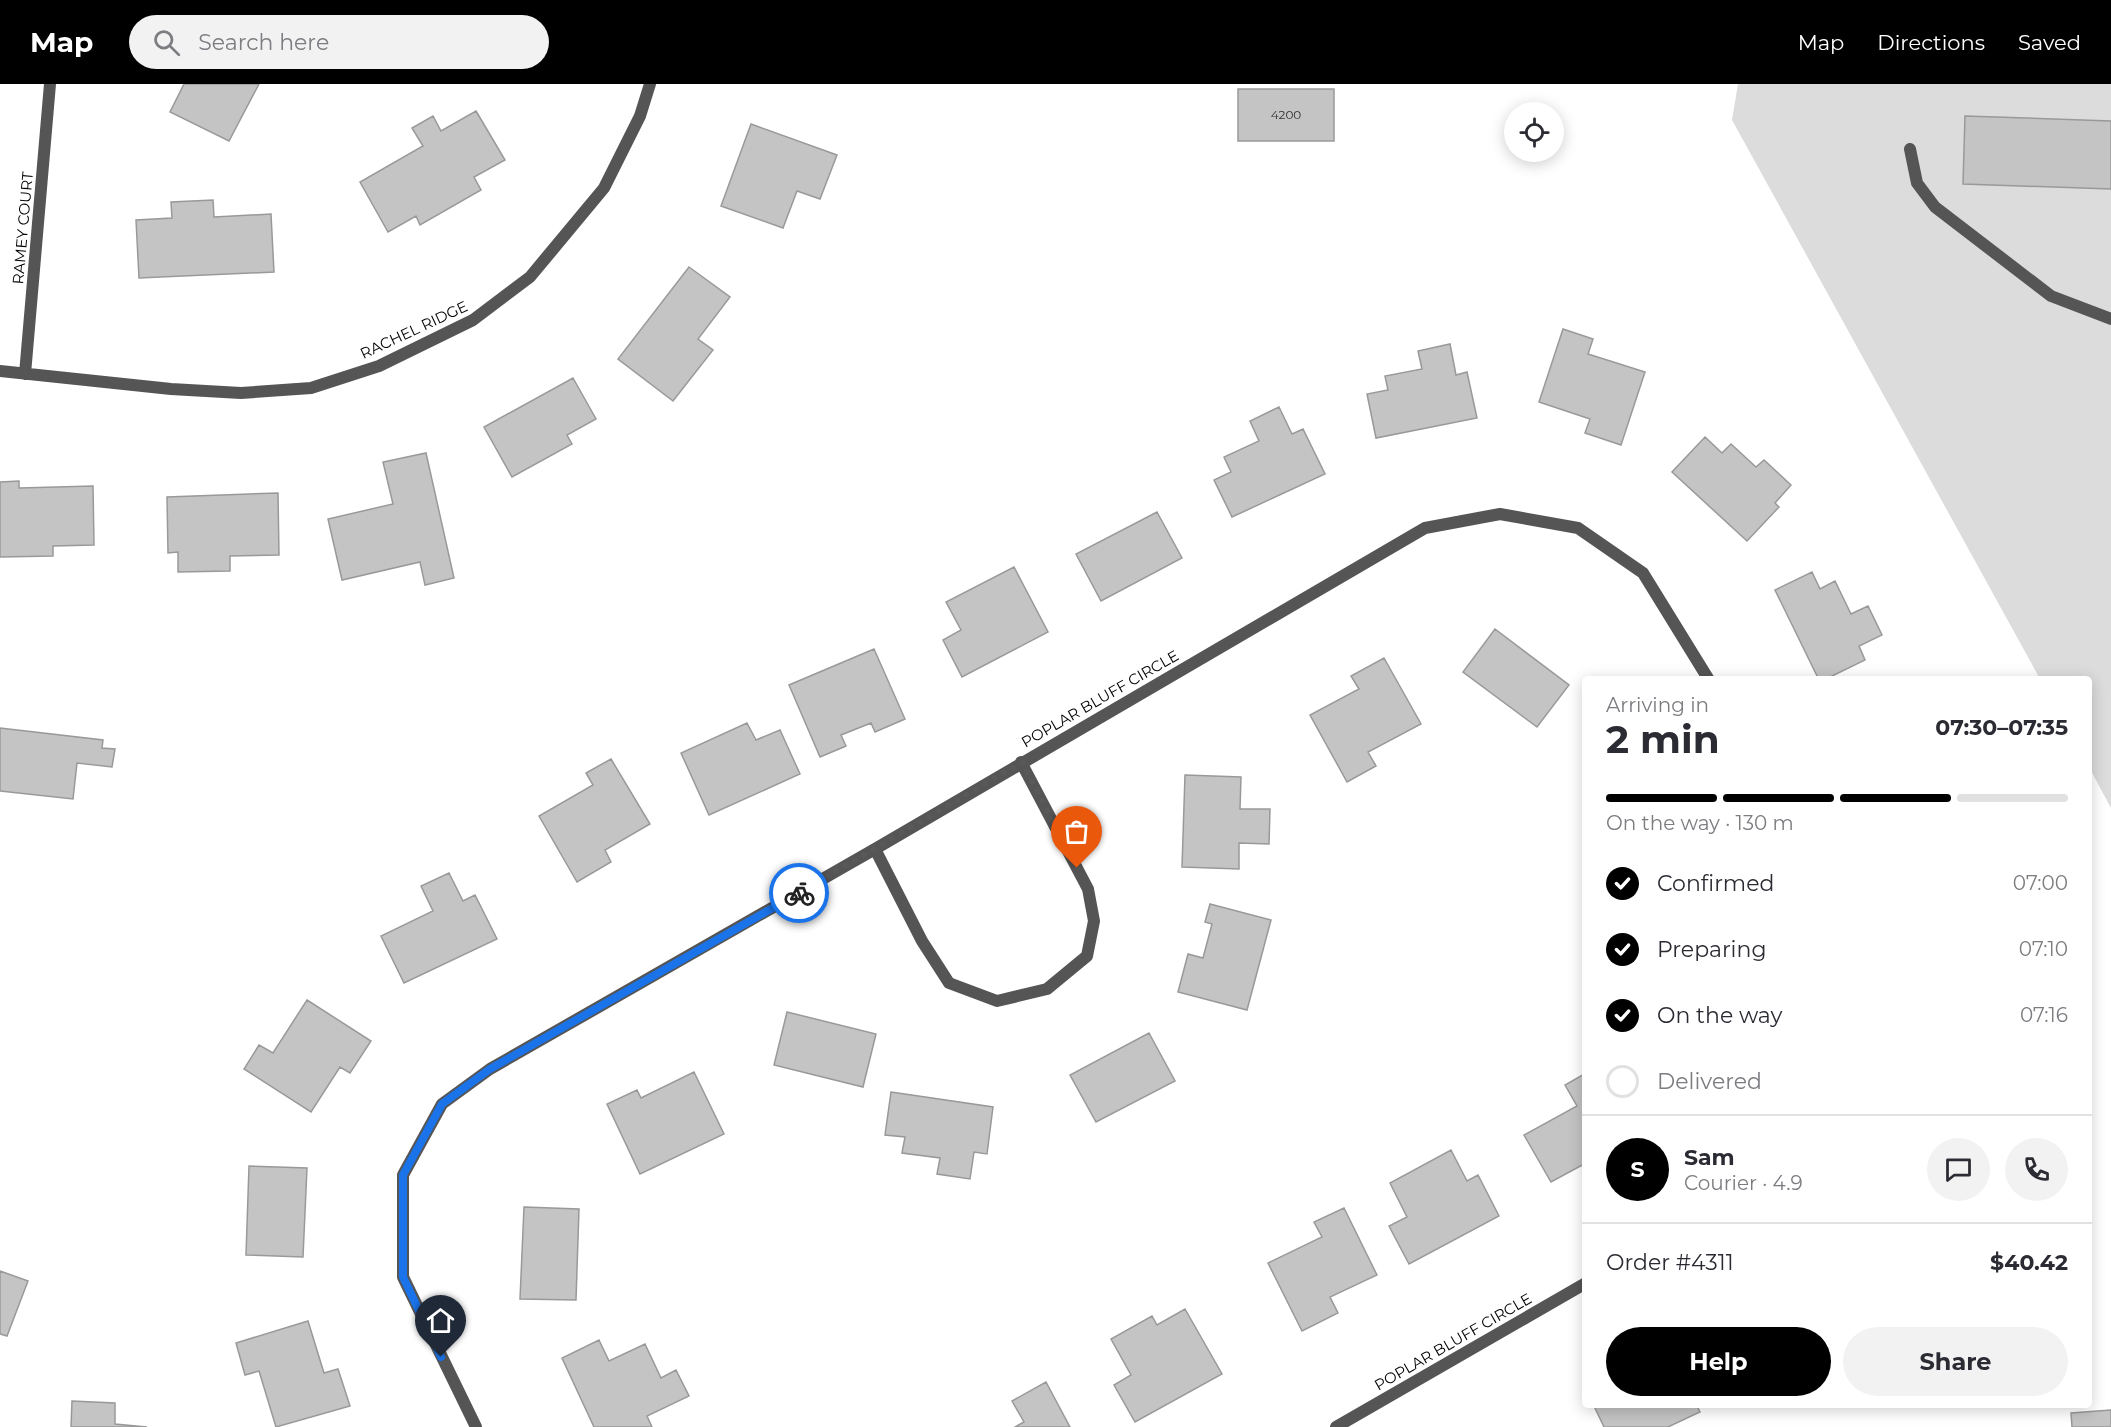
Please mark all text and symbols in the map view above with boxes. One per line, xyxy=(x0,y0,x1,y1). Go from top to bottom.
search box xyxy=(129,15,549,69)
text: Map xyxy=(30,25,93,59)
icon: search xyxy=(150,26,183,59)
text: Search here xyxy=(198,29,329,56)
text: Map xyxy=(1798,30,1844,55)
text: Directions xyxy=(1877,30,1985,55)
text: Saved xyxy=(2018,30,2081,55)
map controls xyxy=(1504,102,1564,162)
button: locate xyxy=(1504,102,1564,162)
house number: 4200 xyxy=(1271,107,1301,122)
street label: RAMEY COURT xyxy=(8,170,37,285)
street label: RACHEL RIDGE xyxy=(357,296,471,363)
street label: POPLAR BLUFF CIRCLE xyxy=(1018,646,1182,751)
text: Arriving in xyxy=(1606,693,1709,717)
text: 07:30–07:35 xyxy=(1935,714,2068,741)
text: 2 min xyxy=(1606,715,1720,763)
pin xyxy=(1051,806,1102,868)
text: On the way · 130 m xyxy=(1606,811,1794,835)
icon: bag xyxy=(1060,815,1093,848)
courier xyxy=(769,863,829,923)
icon: check xyxy=(1606,867,1639,900)
text: Confirmed xyxy=(1657,870,1774,897)
text: 07:00 xyxy=(2013,871,2068,895)
icon: bike xyxy=(783,877,816,910)
icon: check xyxy=(1606,933,1639,966)
text: Preparing xyxy=(1657,936,1766,963)
text: 07:10 xyxy=(2019,937,2068,961)
icon: check xyxy=(1606,999,1639,1032)
text: On the way xyxy=(1657,1002,1782,1029)
text: 07:16 xyxy=(2020,1003,2068,1027)
text: Delivered xyxy=(1657,1068,1762,1095)
button: chat xyxy=(1927,1138,1990,1201)
button: phone xyxy=(2005,1138,2068,1201)
text: Sam xyxy=(1684,1144,1735,1171)
text: S xyxy=(1630,1156,1645,1183)
text: Courier · 4.9 xyxy=(1684,1171,1803,1195)
text: Order #4311 xyxy=(1606,1249,1734,1276)
text: $40.42 xyxy=(1990,1249,2068,1276)
street label: POPLAR BLUFF CIRCLE xyxy=(1371,1289,1535,1394)
pin xyxy=(415,1295,466,1357)
icon: home xyxy=(424,1304,457,1337)
button: Help xyxy=(1606,1327,1831,1396)
button: Share xyxy=(1843,1327,2068,1396)

